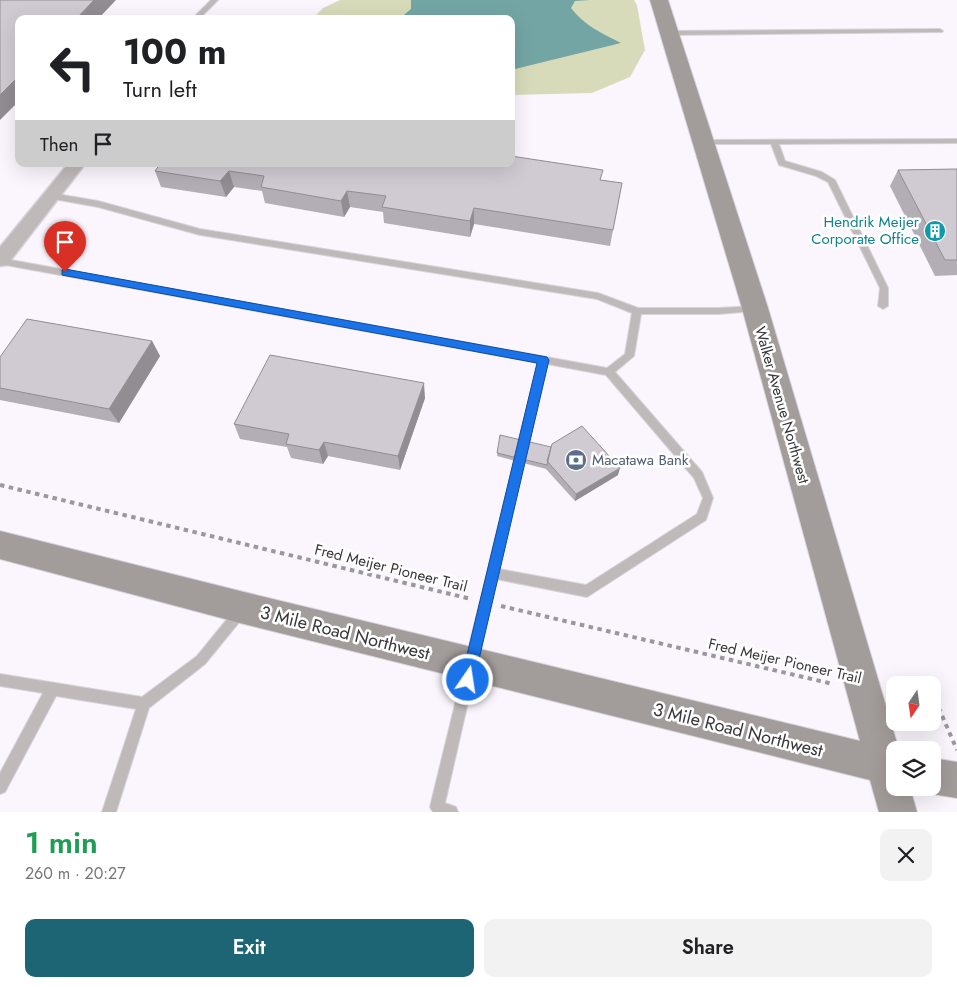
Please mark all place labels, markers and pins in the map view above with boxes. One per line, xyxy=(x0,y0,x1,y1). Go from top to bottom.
place label: Hendrik Meijer Corporate Office xyxy=(811,211,920,250)
building icon: Hendrik Meijer Corporate Office xyxy=(923,219,947,243)
pin xyxy=(44,221,86,272)
bank icon: Macatawa Bank xyxy=(564,448,588,472)
place label: Macatawa Bank xyxy=(592,449,689,471)

